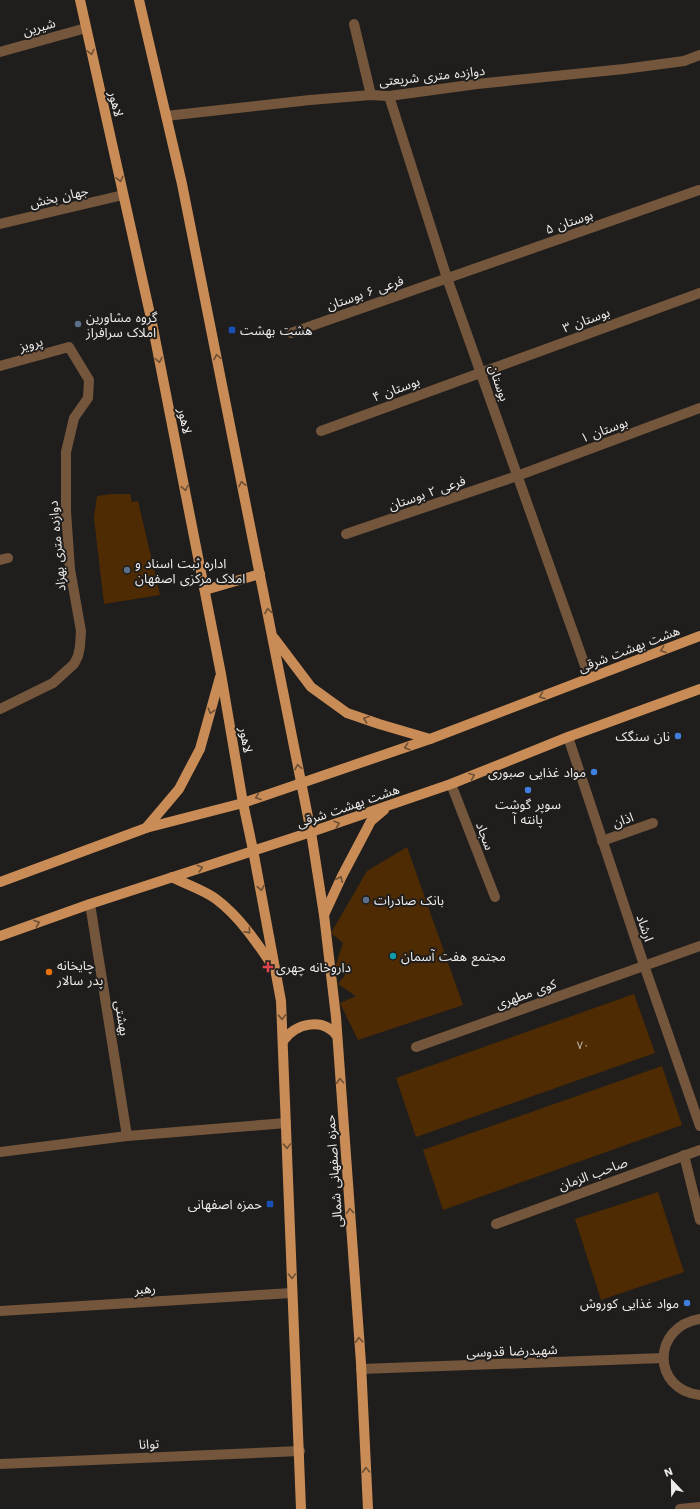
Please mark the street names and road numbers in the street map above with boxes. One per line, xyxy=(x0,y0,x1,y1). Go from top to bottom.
street label: شیرین xyxy=(21,15,57,40)
street label: دوازده متری شریعتی xyxy=(378,63,486,90)
street label: لاهور xyxy=(106,89,126,118)
street label: جهان بخش xyxy=(28,183,90,212)
street label: بوستان ۵ xyxy=(543,207,595,238)
street label: فرعی ۶ بوستان xyxy=(325,273,406,314)
street label: بوستان ۳ xyxy=(560,305,612,336)
street label: پرویز xyxy=(17,334,45,357)
street label: بوستان xyxy=(485,363,512,403)
street label: بوستان ۴ xyxy=(370,374,422,405)
street label: لاهور xyxy=(175,406,195,435)
street label: بوستان ۱ xyxy=(578,415,630,446)
street label: فرعی ۲ بوستان xyxy=(387,473,468,514)
street label: دوازده متری بهزاد xyxy=(46,500,69,592)
street label: هشت بهشت شرقی xyxy=(576,623,682,676)
street label: لاهور xyxy=(236,725,256,754)
street label: هشت بهشت شرقی xyxy=(295,781,401,831)
street label: اذان xyxy=(610,809,636,832)
street label: سجاد xyxy=(473,820,497,852)
street label: ارشاد xyxy=(633,912,657,944)
street label: کوی مطهری xyxy=(494,976,559,1013)
street label: بهشتی xyxy=(111,999,132,1037)
street label: حمزه اصفهانی شمالی xyxy=(323,1114,346,1228)
street label: صاحب الزمان xyxy=(556,1154,630,1194)
street label: رهبر xyxy=(133,1281,156,1297)
street label: شهیدرضا قدوسی xyxy=(466,1342,558,1361)
street label: توانا xyxy=(138,1436,160,1452)

